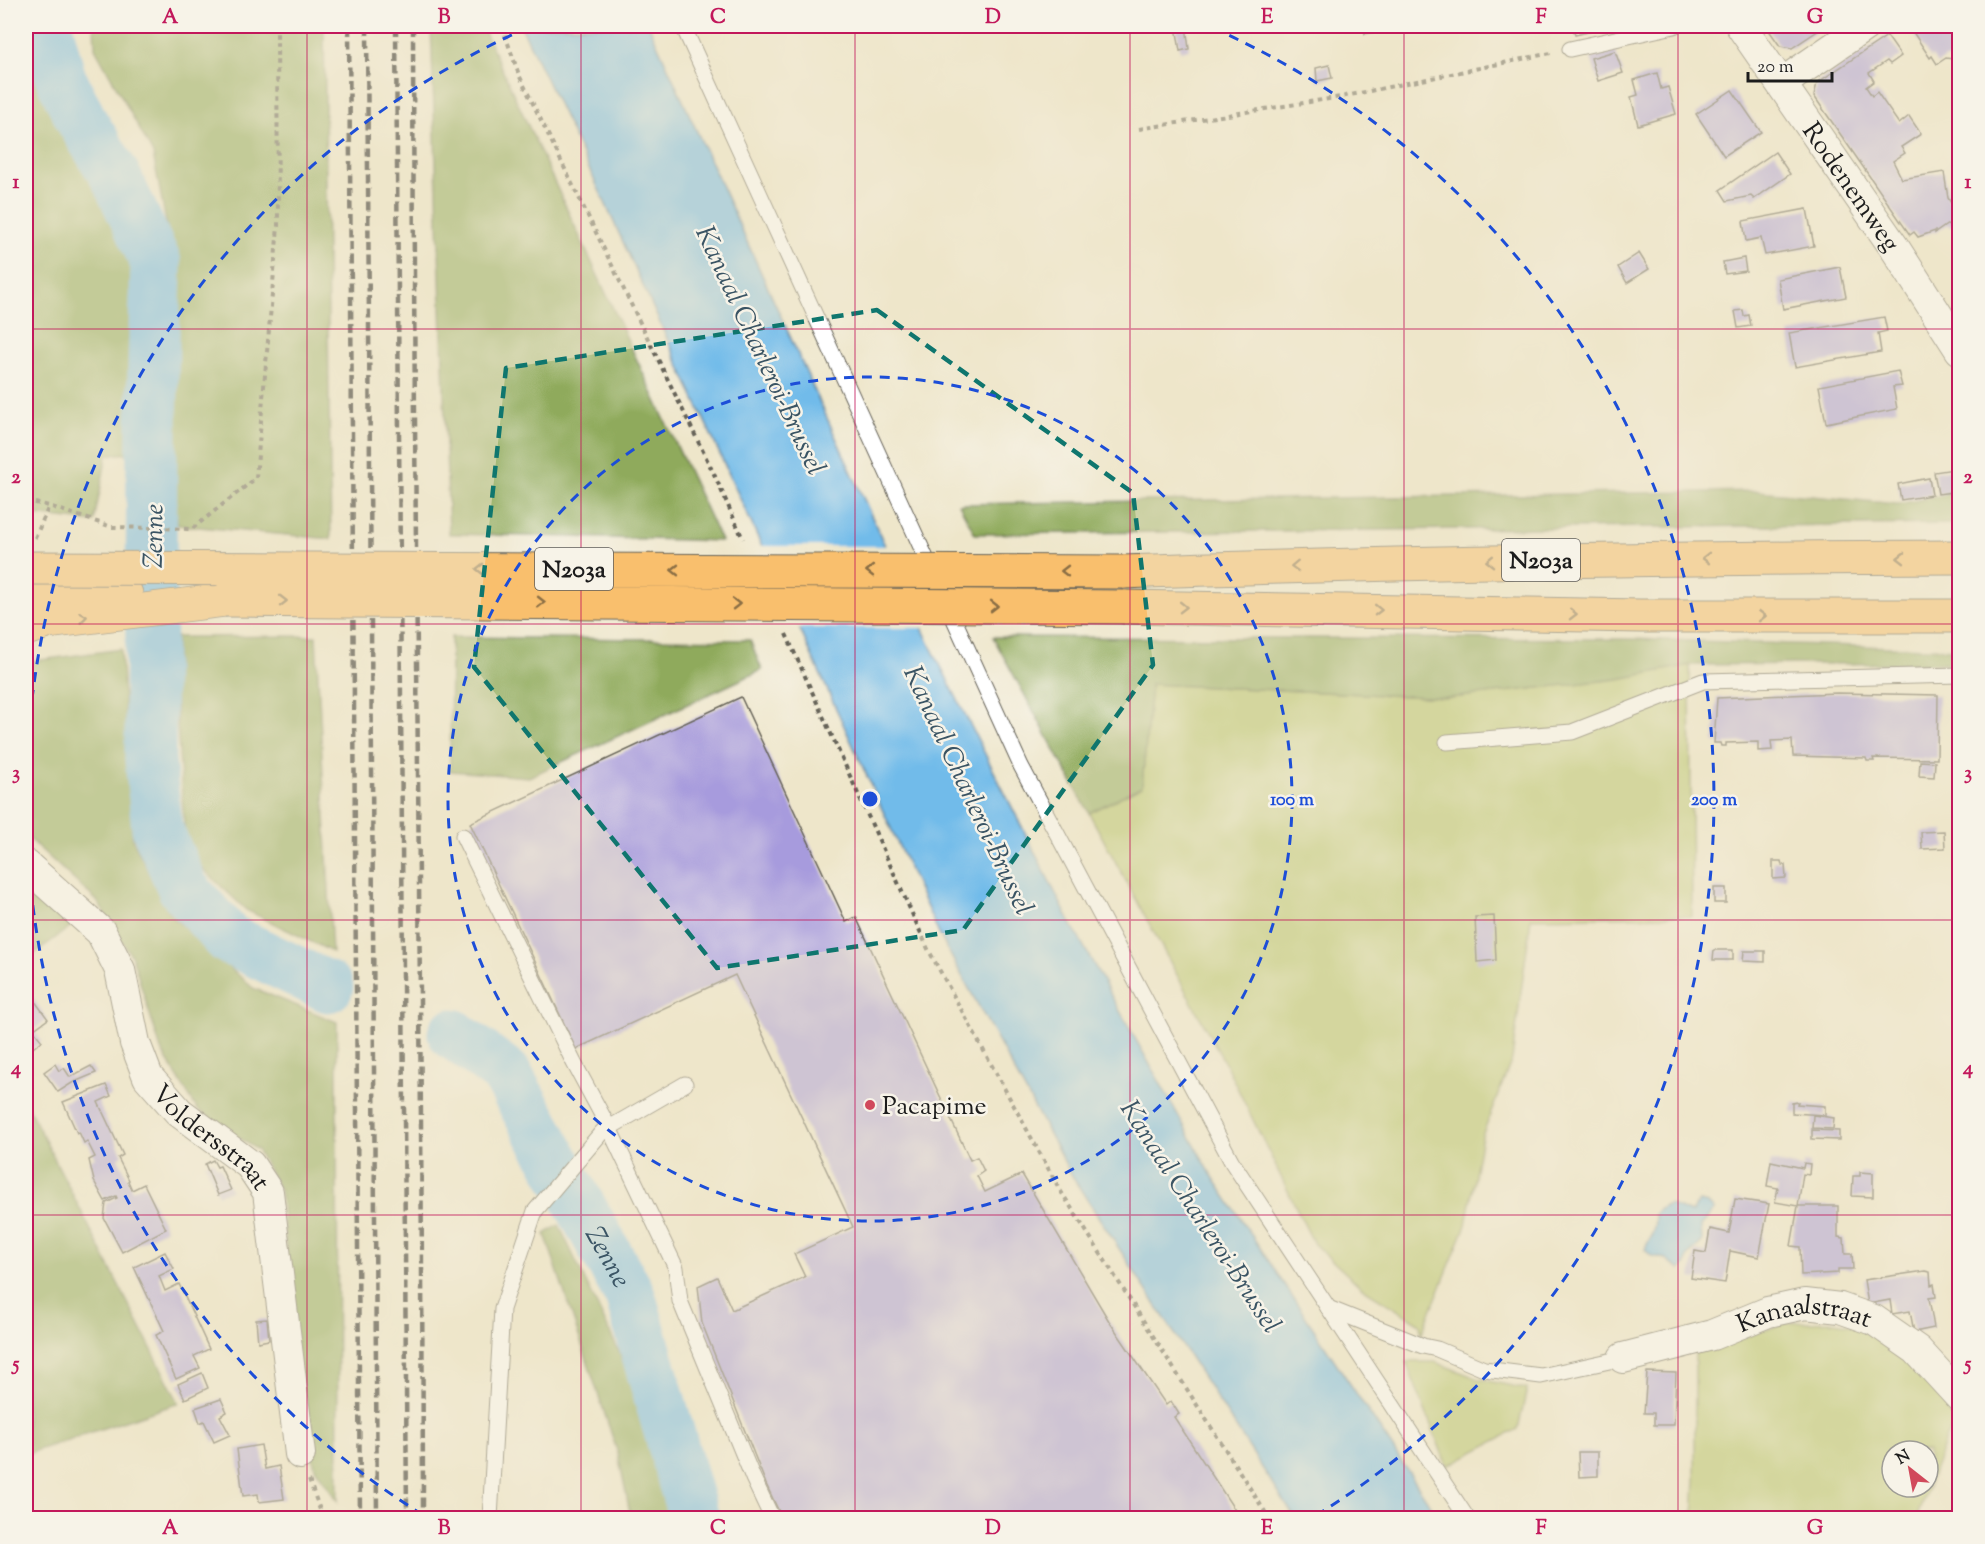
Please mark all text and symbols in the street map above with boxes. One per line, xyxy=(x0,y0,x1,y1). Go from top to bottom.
text: A xyxy=(162,4,179,33)
text: B xyxy=(438,4,451,33)
text: C xyxy=(710,4,726,33)
text: D xyxy=(985,4,1001,33)
text: E xyxy=(1261,4,1274,33)
text: F xyxy=(1535,4,1547,33)
text: G xyxy=(1807,4,1824,33)
scale bar xyxy=(1748,45,1832,83)
text: 20 m xyxy=(1757,55,1794,81)
street label: Rodenemweg xyxy=(1792,115,1908,260)
text: 1 xyxy=(13,169,20,198)
text: 1 xyxy=(1965,169,1972,198)
water label: Kanaal Charleroi-Brussel xyxy=(684,220,834,482)
text: 2 xyxy=(11,464,21,493)
text: 2 xyxy=(1963,464,1973,493)
water label: Zenne xyxy=(135,503,176,569)
road number: N203a xyxy=(1502,539,1580,581)
road number: N203a xyxy=(535,548,613,590)
one-way arrow xyxy=(1702,552,1711,564)
one-way arrow xyxy=(1897,552,1906,564)
one-way arrow xyxy=(1486,555,1495,567)
one-way arrow xyxy=(1291,559,1300,572)
one-way arrow xyxy=(475,563,484,575)
one-way arrow xyxy=(670,564,679,576)
one-way arrow xyxy=(865,564,874,577)
one-way arrow xyxy=(1060,565,1069,577)
one-way arrow xyxy=(279,595,288,607)
one-way arrow xyxy=(537,596,546,609)
one-way arrow xyxy=(732,598,741,610)
one-way arrow xyxy=(990,600,999,612)
one-way arrow xyxy=(1178,601,1187,613)
one-way arrow xyxy=(1373,604,1382,616)
one-way arrow xyxy=(1568,608,1577,620)
one-way arrow xyxy=(1757,610,1766,622)
one-way arrow xyxy=(78,612,87,624)
water label: Kanaal Charleroi-Brussel xyxy=(892,660,1042,922)
text: 3 xyxy=(12,760,20,789)
text: 3 xyxy=(1964,760,1972,789)
text: 100 m xyxy=(1270,788,1314,814)
text: 200 m xyxy=(1691,788,1737,814)
centre of rings xyxy=(860,789,880,809)
text: 4 xyxy=(10,1055,21,1084)
text: 4 xyxy=(1962,1055,1973,1084)
street label: Voldersstraat xyxy=(142,1077,278,1199)
place label: Pacapime xyxy=(882,1089,987,1126)
water label: Kanaal Charleroi-Brussel xyxy=(1109,1093,1289,1342)
marker: Pacapime xyxy=(863,1098,877,1112)
water label: Zenne xyxy=(574,1220,639,1296)
street label: Kanaalstraat xyxy=(1731,1288,1876,1344)
text: 5 xyxy=(11,1351,20,1380)
text: 5 xyxy=(1963,1351,1972,1380)
north arrow xyxy=(1880,1439,1940,1499)
text: N xyxy=(1892,1445,1915,1471)
text: A xyxy=(162,1515,179,1544)
text: B xyxy=(438,1515,451,1544)
text: C xyxy=(710,1515,726,1544)
text: D xyxy=(985,1515,1001,1544)
text: E xyxy=(1261,1515,1274,1544)
text: F xyxy=(1535,1515,1547,1544)
text: G xyxy=(1807,1515,1824,1544)

